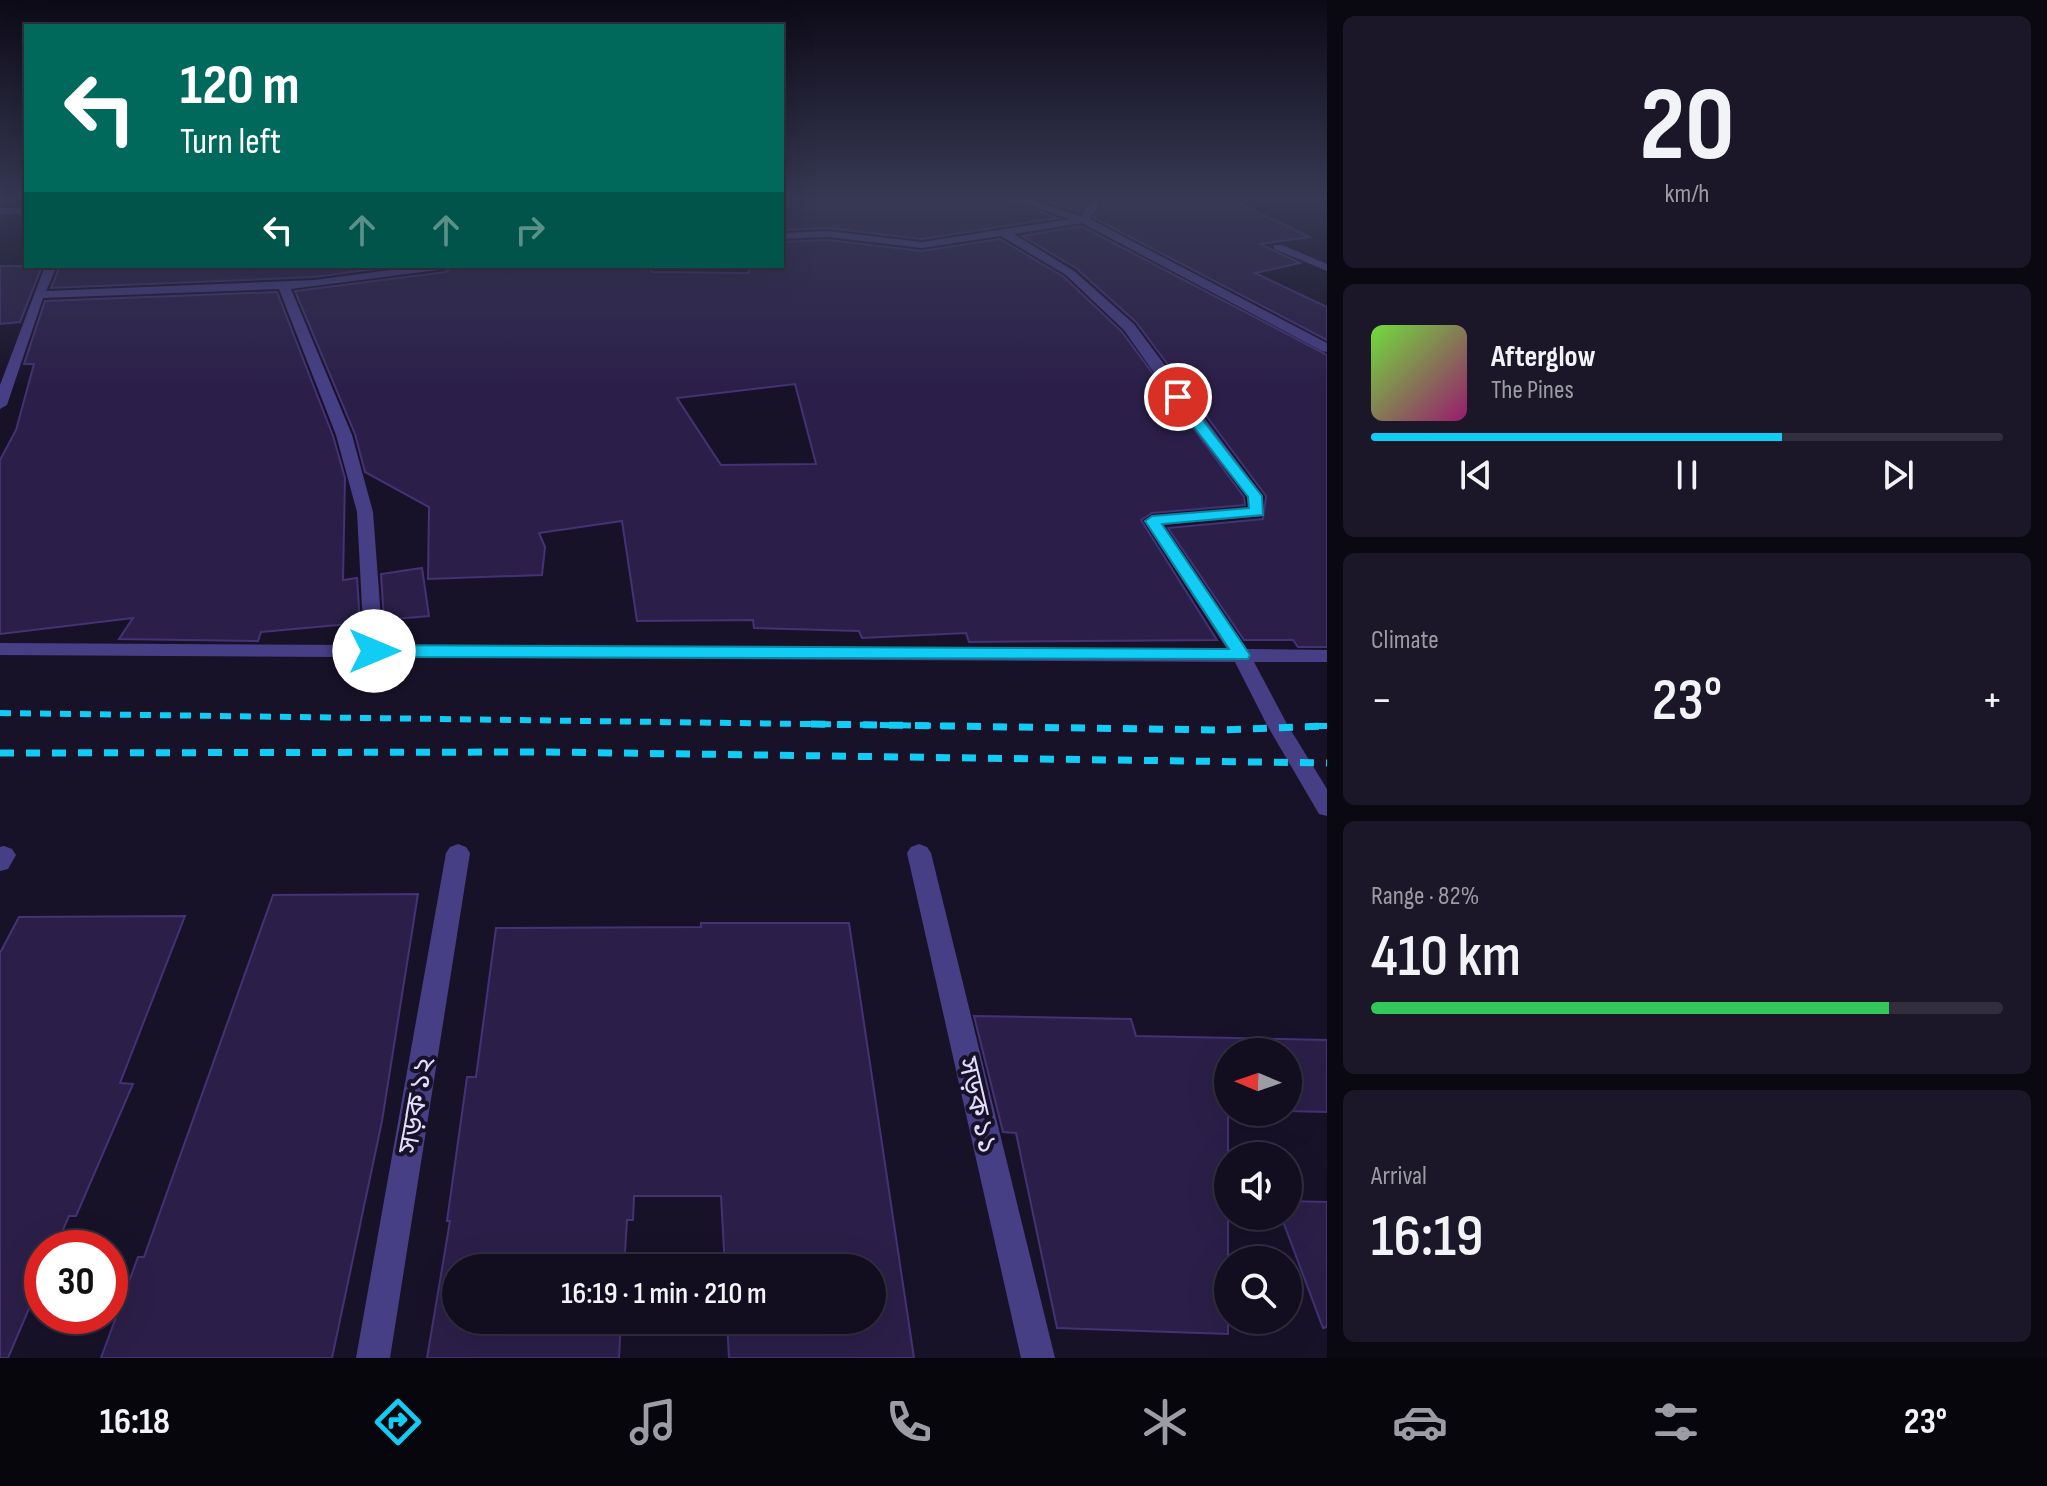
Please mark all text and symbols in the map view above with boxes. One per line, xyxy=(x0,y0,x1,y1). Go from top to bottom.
text: 120 m xyxy=(180,53,300,120)
icon: left xyxy=(48,56,152,160)
text: 20 xyxy=(1639,64,1735,189)
text: Turn left xyxy=(180,121,281,164)
text: km/h xyxy=(1665,179,1709,210)
icon: left xyxy=(256,208,300,252)
icon: ahead xyxy=(340,208,384,252)
icon: ahead xyxy=(424,208,468,252)
icon: right xyxy=(508,208,552,252)
text: Afterglow xyxy=(1491,339,1596,375)
pin xyxy=(1144,363,1212,431)
icon: arrive xyxy=(1156,375,1200,419)
text: The Pines xyxy=(1491,375,1574,406)
icon: previous xyxy=(1454,453,1498,497)
icon: pause xyxy=(1665,453,1709,497)
icon: next xyxy=(1876,453,1920,497)
position arrow xyxy=(332,609,416,693)
text: Climate xyxy=(1371,625,1439,656)
text: 23° xyxy=(1652,665,1722,737)
text: − xyxy=(1371,674,1393,727)
text: + xyxy=(1981,674,2003,727)
text: Range · 82% xyxy=(1371,881,1479,912)
text: 410 km xyxy=(1371,921,1521,993)
north arrow xyxy=(1214,1038,1302,1126)
map controls xyxy=(1214,1038,1302,1334)
street label: সড়ক ১১ xyxy=(950,1053,1005,1157)
street label: সড়ক ১২ xyxy=(392,1054,441,1157)
button: sound xyxy=(1214,1142,1302,1230)
text: Arrival xyxy=(1371,1161,1427,1192)
text: 16:19 xyxy=(1371,1201,1484,1273)
speed limit sign: 30 xyxy=(24,1230,128,1334)
button: search xyxy=(1214,1246,1302,1334)
text: 16:19 · 1 min · 210 m xyxy=(561,1276,767,1312)
icon: directions xyxy=(370,1394,426,1450)
icon: music xyxy=(625,1394,681,1450)
icon: phone xyxy=(881,1394,937,1450)
icon: climate xyxy=(1137,1394,1193,1450)
icon: car xyxy=(1392,1394,1448,1450)
icon: filters xyxy=(1648,1394,1704,1450)
text: 16:18 xyxy=(100,1401,170,1444)
text: 23° xyxy=(1904,1401,1947,1444)

